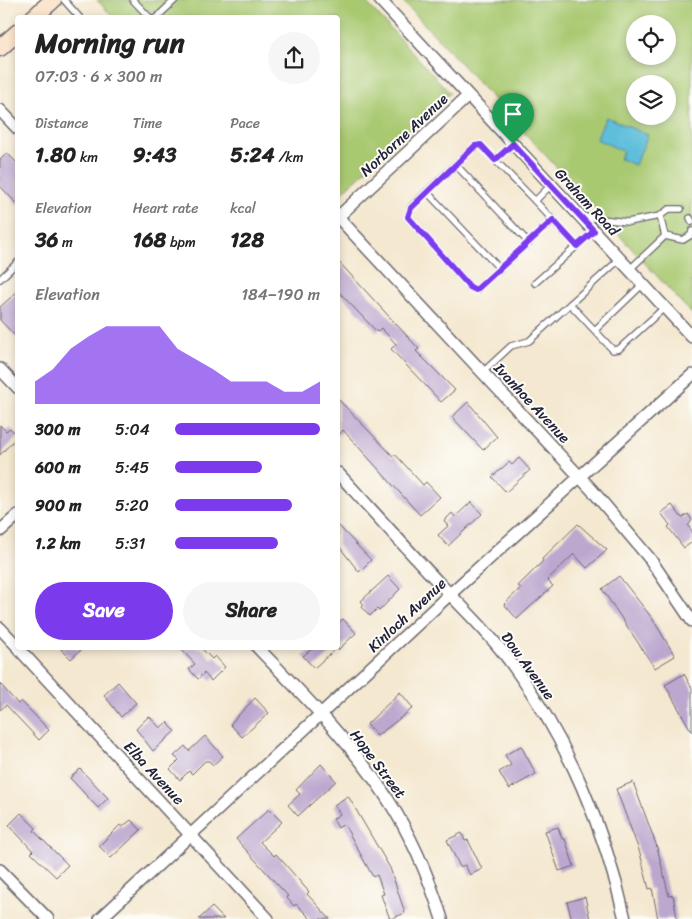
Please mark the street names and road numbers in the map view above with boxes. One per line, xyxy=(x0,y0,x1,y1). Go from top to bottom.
street label: Norborne Avenue xyxy=(354,87,454,183)
street label: Graham Road xyxy=(548,162,627,243)
street label: Ivanhoe Avenue xyxy=(487,356,577,450)
street label: Kinloch Avenue xyxy=(361,571,453,659)
street label: Dow Avenue xyxy=(494,626,562,706)
street label: Hope Street xyxy=(343,724,413,805)
street label: Elba Avenue xyxy=(117,735,191,811)

